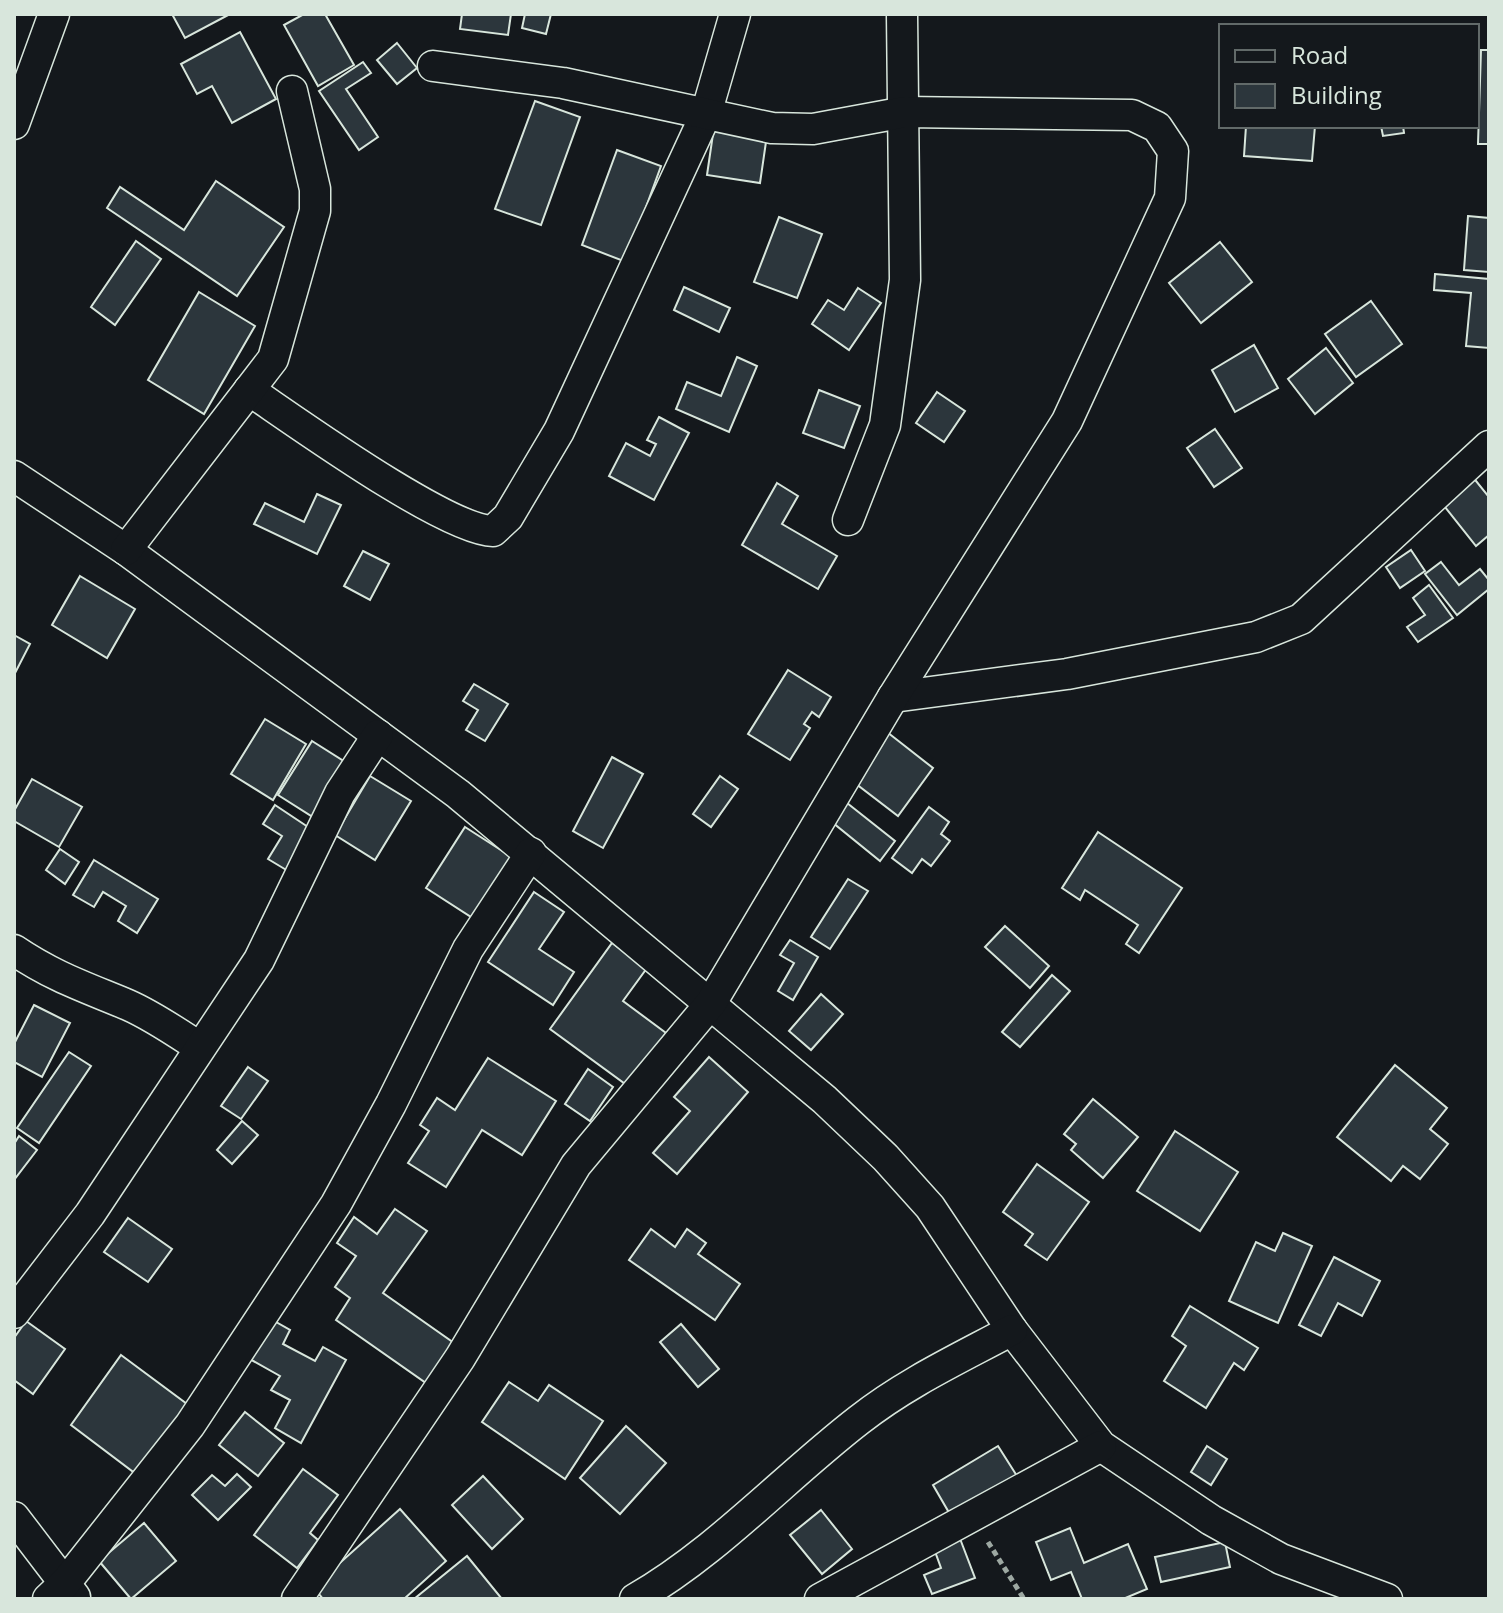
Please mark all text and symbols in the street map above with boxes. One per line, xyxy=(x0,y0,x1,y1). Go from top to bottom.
legend xyxy=(1219,24,1479,128)
text: Road xyxy=(1291,38,1348,71)
text: Building xyxy=(1291,78,1382,111)

